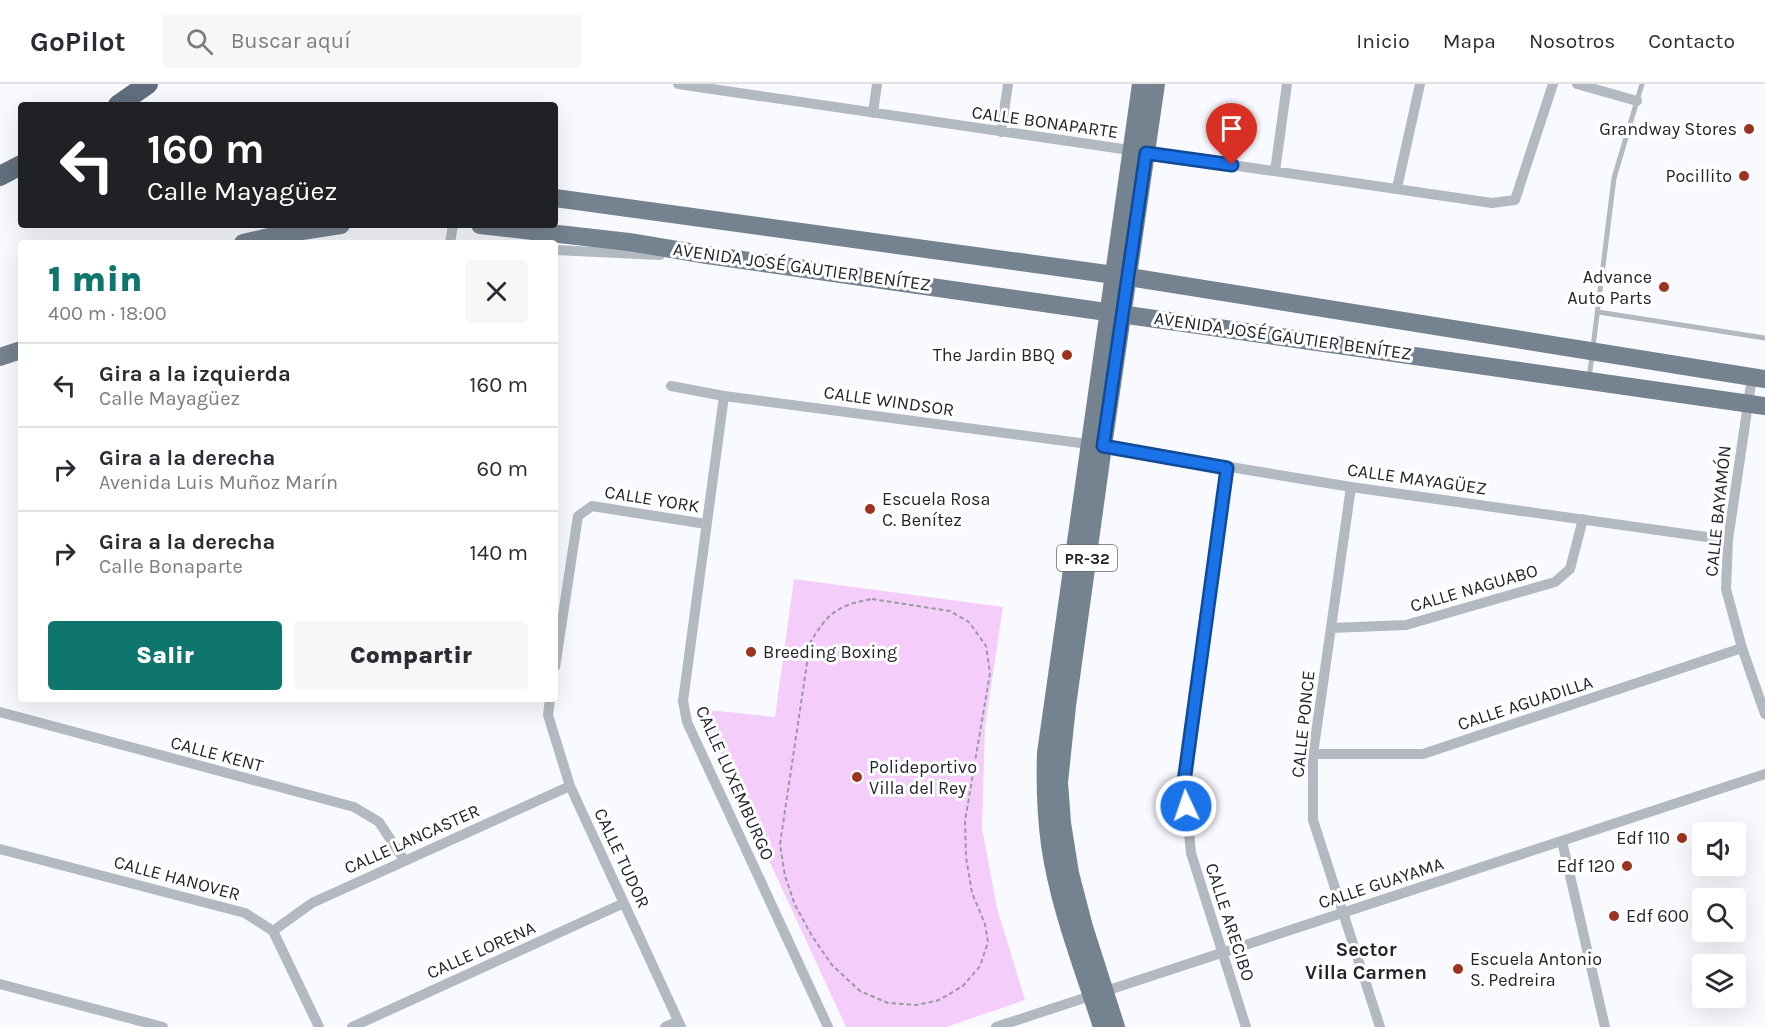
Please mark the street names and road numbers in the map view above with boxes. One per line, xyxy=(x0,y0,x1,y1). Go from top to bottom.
street label: CALLE BONAPARTE xyxy=(970,101,1120,143)
street label: AVENIDA JOSÉ GAUTIER BENÍTEZ xyxy=(672,237,932,296)
street label: AVENIDA JOSÉ GAUTIER BENÍTEZ xyxy=(1153,306,1413,365)
street label: CALLE WINDSOR xyxy=(822,381,956,421)
street label: CALLE BAYAMÓN xyxy=(1699,444,1736,578)
street label: CALLE MAYAGÜEZ xyxy=(1346,458,1488,500)
street label: CALLE YORK xyxy=(603,481,701,517)
road number: PR-32 xyxy=(1057,545,1117,571)
street label: CALLE NAGUABO xyxy=(1408,559,1540,617)
street label: CALLE PONCE xyxy=(1286,669,1320,779)
street label: CALLE AGUADILLA xyxy=(1455,671,1595,735)
street label: CALLE LUXEMBURGO xyxy=(691,702,779,864)
street label: CALLE KENT xyxy=(168,731,266,777)
street label: CALLE LANCASTER xyxy=(341,799,483,879)
street label: CALLE TUDOR xyxy=(589,804,655,912)
street label: CALLE HANOVER xyxy=(111,851,243,905)
street label: CALLE GUAYAMA xyxy=(1316,852,1446,914)
street label: CALLE ARECIBO xyxy=(1201,860,1259,984)
street label: CALLE LORENA xyxy=(423,916,539,984)

